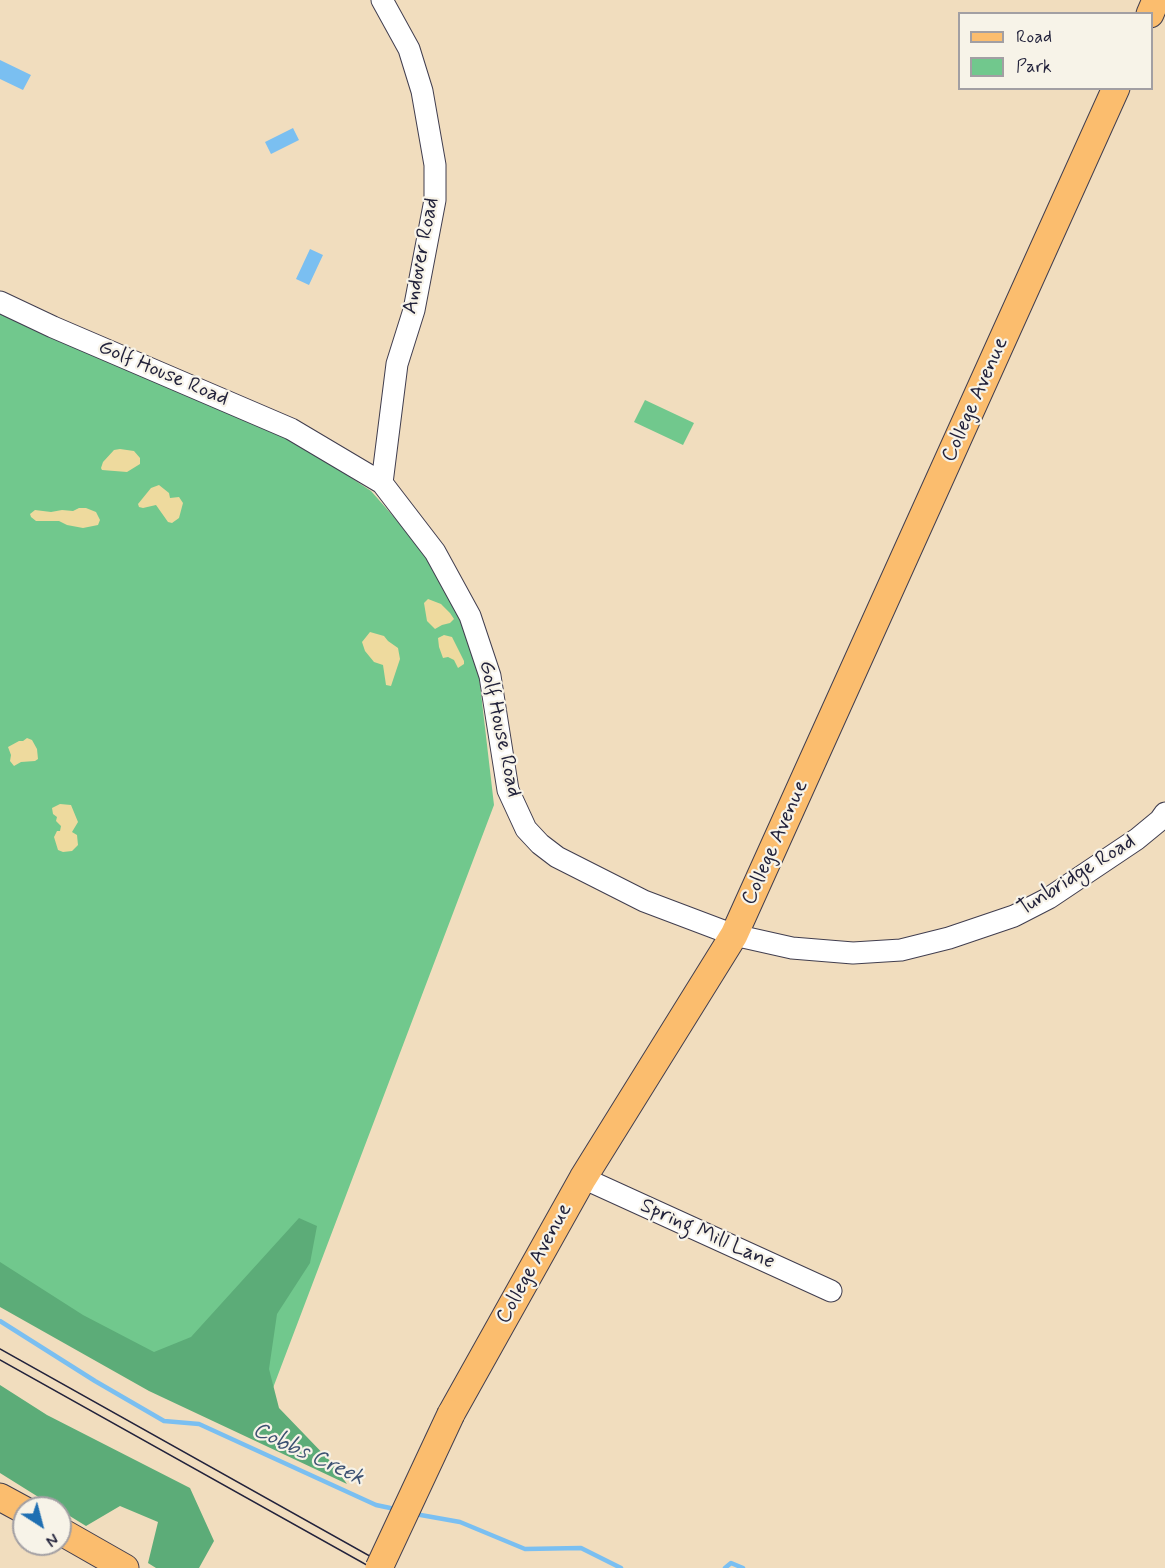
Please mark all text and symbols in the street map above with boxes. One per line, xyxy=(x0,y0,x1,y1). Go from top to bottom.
legend xyxy=(958,12,1153,90)
text: Road xyxy=(1016,25,1052,49)
text: Park xyxy=(1016,55,1052,79)
street label: Andover Road xyxy=(398,196,446,316)
street label: College Avenue xyxy=(937,334,1015,466)
street label: Golf House Road xyxy=(94,335,232,413)
street label: Golf House Road xyxy=(472,658,526,800)
street label: College Avenue xyxy=(737,777,815,909)
street label: Tunbridge Road xyxy=(1013,830,1141,922)
street label: Spring Mill Lane xyxy=(636,1194,778,1276)
street label: College Avenue xyxy=(492,1199,578,1329)
water label: Cobbs Creek xyxy=(248,1418,368,1492)
north arrow xyxy=(12,1496,72,1556)
text: N xyxy=(41,1528,62,1551)

